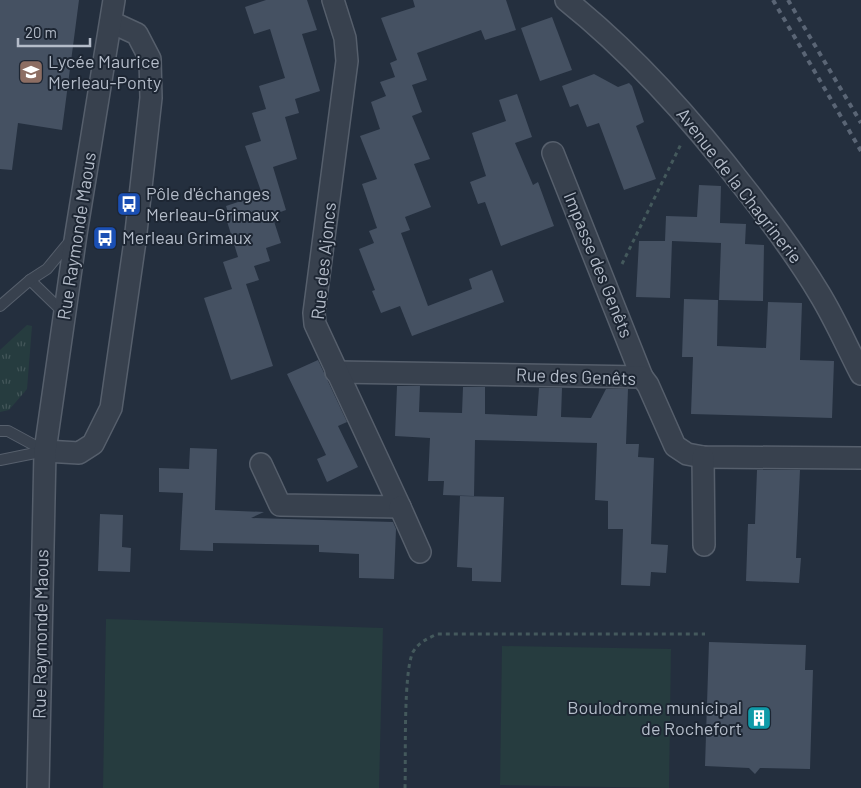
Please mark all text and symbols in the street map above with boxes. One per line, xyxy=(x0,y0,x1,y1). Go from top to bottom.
scale bar xyxy=(18,15,90,47)
text: 20 m xyxy=(25,23,57,41)
place label: Lycée Maurice Merleau-Ponty xyxy=(48,50,161,93)
school or university icon: Lycée Maurice Merleau-Ponty xyxy=(18,59,44,85)
street label: Avenue de la Chagrinerie xyxy=(672,103,807,268)
street label: Rue Raymonde Maous xyxy=(52,150,100,321)
place label: Pôle d'échanges Merleau-Grimaux xyxy=(146,182,280,225)
street label: Impasse des Genêts xyxy=(560,189,638,341)
bus stop icon: Pôle d'échanges Merleau-Grimaux xyxy=(116,191,142,217)
street label: Rue des Ajoncs xyxy=(306,201,340,321)
bus stop icon: Merleau Grimaux xyxy=(92,225,118,251)
place label: Merleau Grimaux xyxy=(122,226,252,248)
street label: Rue des Genêts xyxy=(516,363,637,389)
street label: Rue Raymonde Maous xyxy=(28,549,52,719)
place label: Boulodrome municipal de Rochefort xyxy=(567,696,742,739)
building icon: Boulodrome municipal de Rochefort xyxy=(746,705,772,731)

